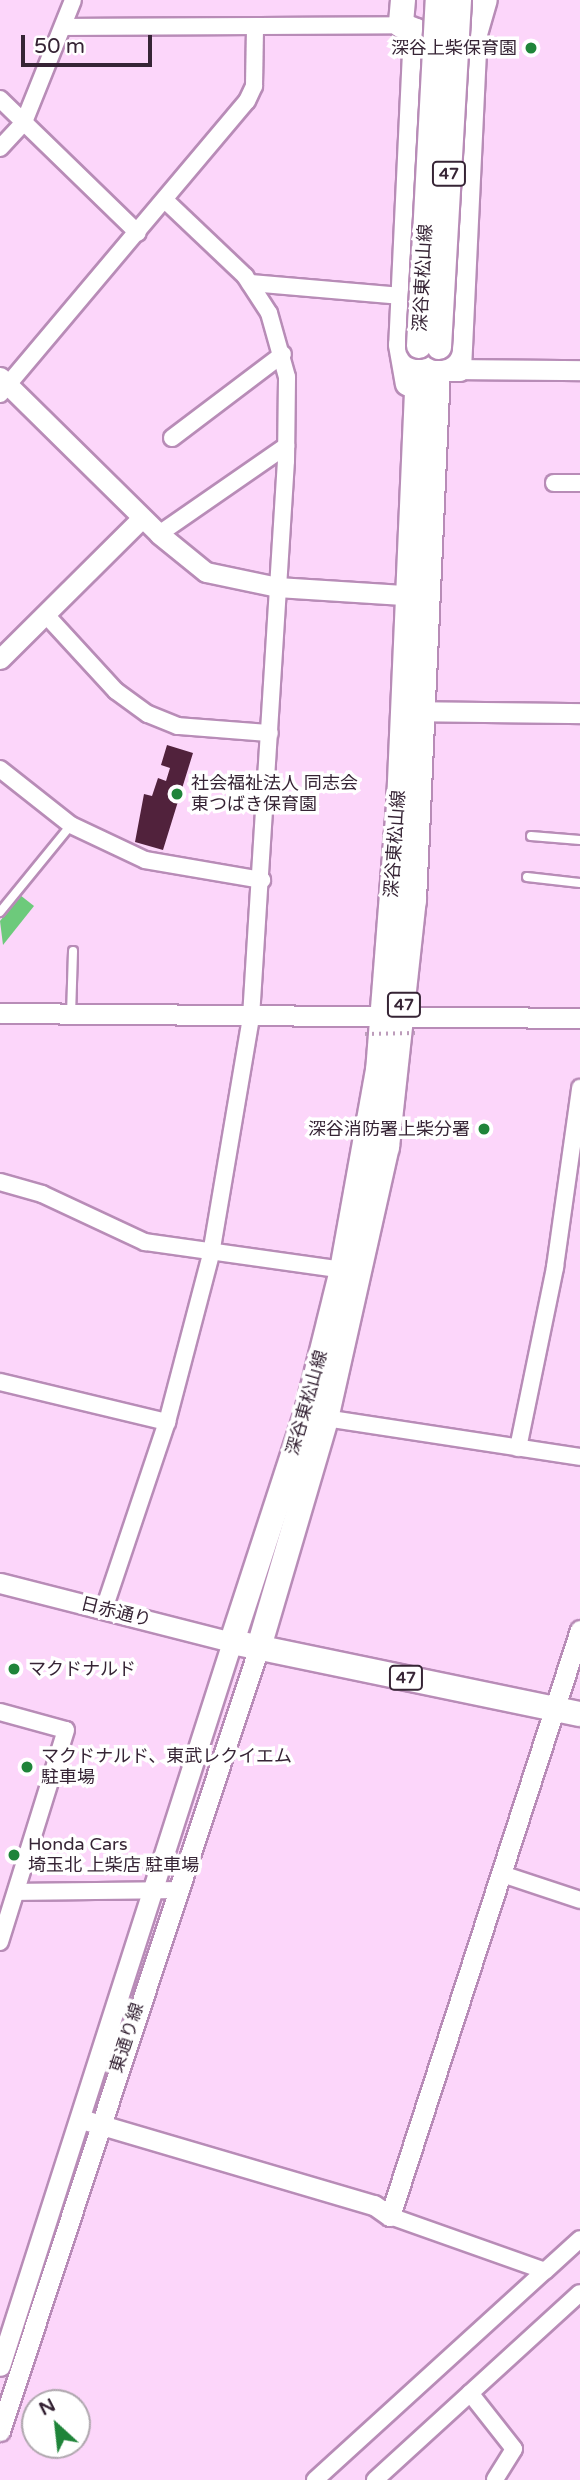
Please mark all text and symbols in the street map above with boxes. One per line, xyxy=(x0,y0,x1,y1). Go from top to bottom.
scale bar xyxy=(24,21,156,65)
text: 50 m xyxy=(34,34,85,59)
place label: 深谷上柴保育園 xyxy=(391,37,517,59)
marker: 深谷上柴保育園 xyxy=(523,40,539,56)
road number: 47 xyxy=(432,162,466,186)
street label: 深谷東松山線 xyxy=(409,224,437,332)
place label: 社会福祉法人 同志会 東つばき保育園 xyxy=(191,773,358,816)
marker: 社会福祉法人 同志会 東つばき保育園 xyxy=(169,786,185,802)
street label: 深谷東松山線 xyxy=(380,789,410,899)
road number: 47 xyxy=(386,993,422,1018)
place label: 深谷消防署上柴分署 xyxy=(308,1118,470,1140)
marker: 深谷消防署上柴分署 xyxy=(476,1121,492,1137)
street label: 深谷東松山線 xyxy=(282,1348,332,1458)
street label: 日赤通り xyxy=(78,1593,154,1631)
place label: マクドナルド xyxy=(28,1658,136,1680)
marker: マクドナルド xyxy=(6,1661,22,1677)
road number: 47 xyxy=(388,1666,424,1690)
place label: マクドナルド、東武レクイエム 駐車場 xyxy=(41,1746,292,1788)
marker: マクドナルド、東武レクイエム 駐車場 xyxy=(19,1759,35,1775)
place label: Honda Cars 埼玉北 上柴店 駐車場 xyxy=(28,1834,199,1876)
marker: Honda Cars 埼玉北 上柴店 駐車場 xyxy=(6,1847,22,1863)
street label: 東通り線 xyxy=(106,2000,148,2076)
north arrow xyxy=(21,2389,91,2459)
text: N xyxy=(36,2394,59,2420)

